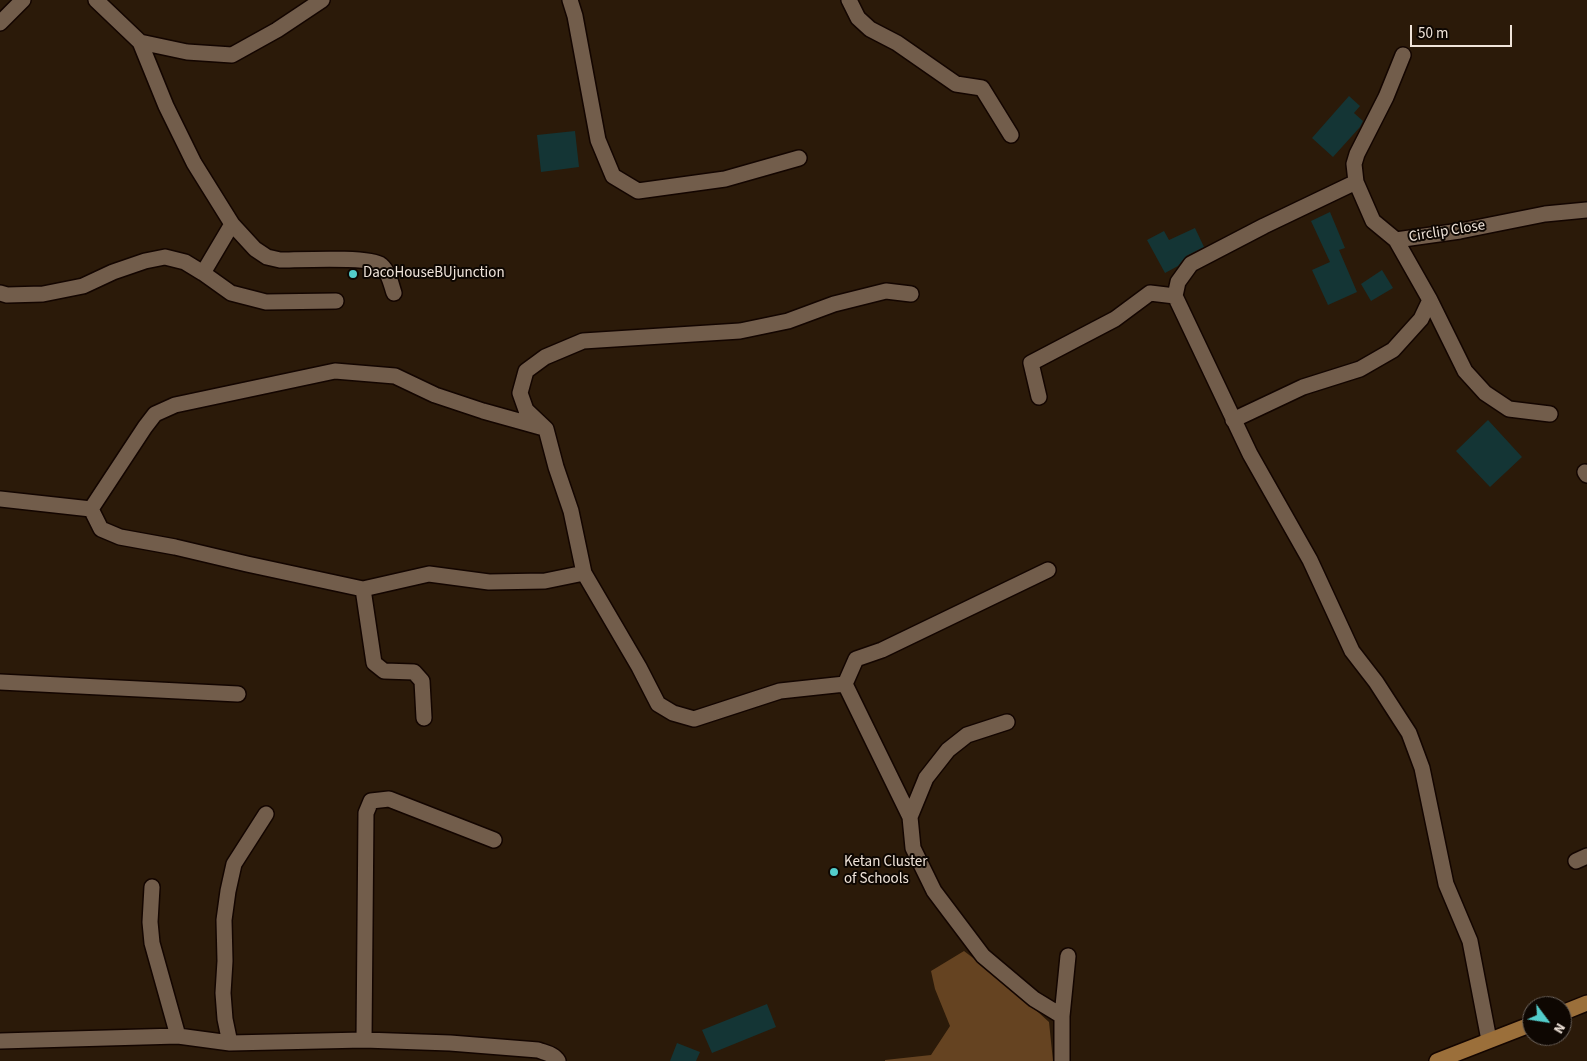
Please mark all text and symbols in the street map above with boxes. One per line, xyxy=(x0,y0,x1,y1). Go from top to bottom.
scale bar xyxy=(1412,15,1514,47)
text: 50 m xyxy=(1418,23,1448,44)
street label: Circlip Close xyxy=(1407,217,1487,247)
place label: DacoHouseBUjunction xyxy=(363,265,505,283)
marker: DacoHouseBUjunction xyxy=(347,268,359,280)
place label: Ketan Cluster of Schools xyxy=(844,854,927,889)
marker: Ketan Cluster of Schools xyxy=(828,866,840,878)
north arrow xyxy=(1522,996,1572,1046)
text: N xyxy=(1548,1019,1570,1037)

